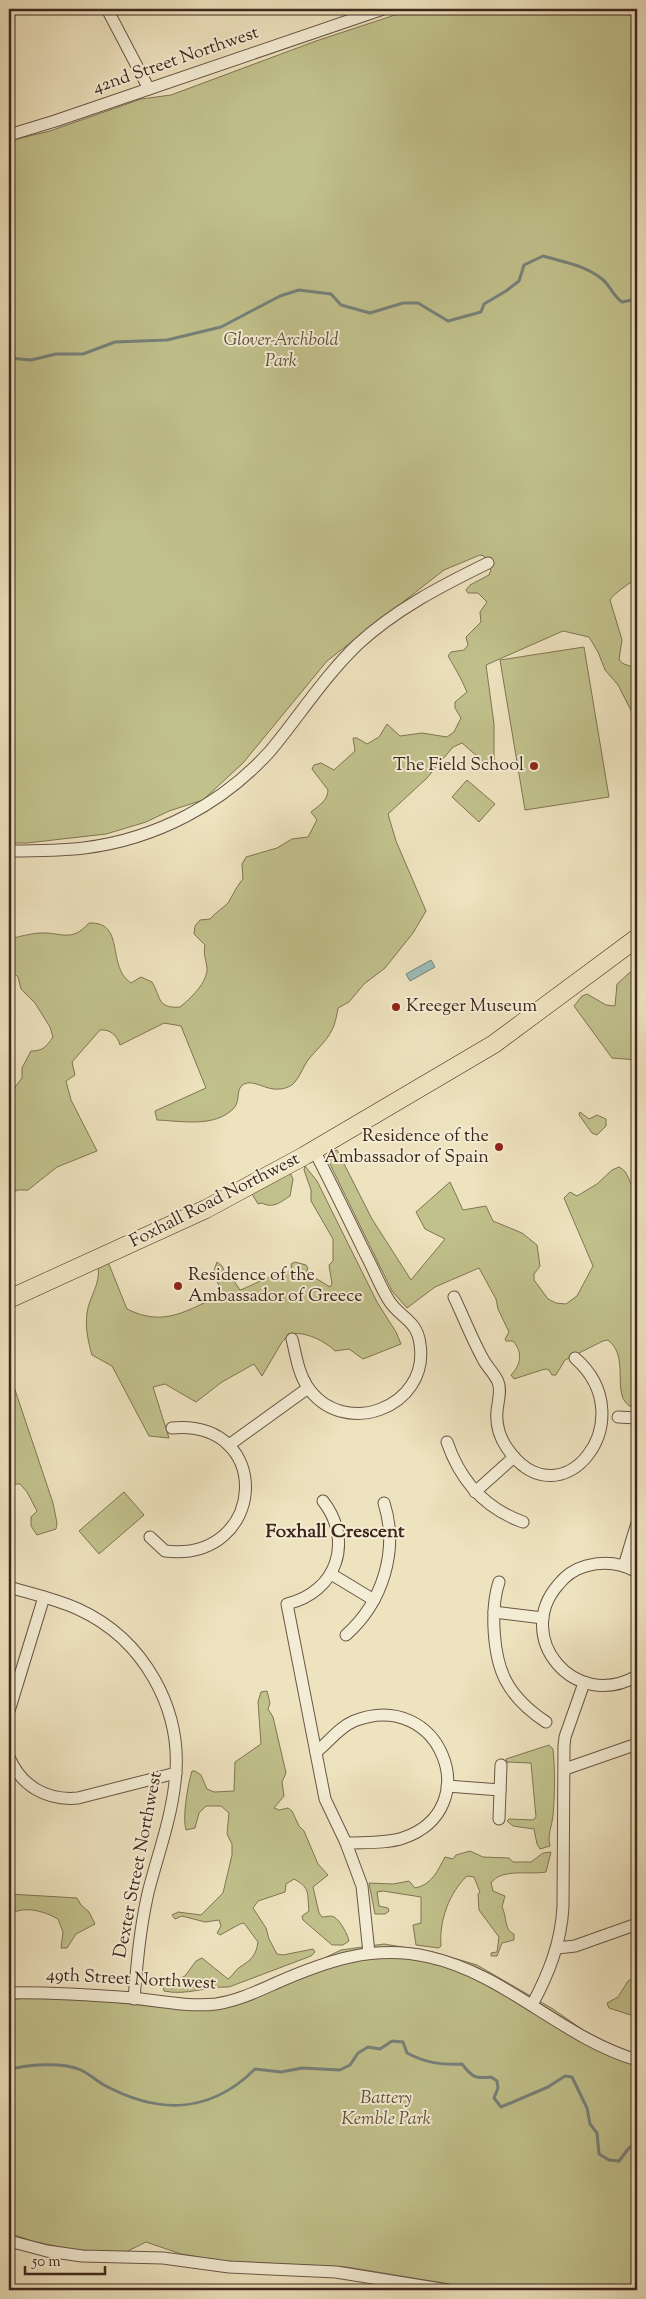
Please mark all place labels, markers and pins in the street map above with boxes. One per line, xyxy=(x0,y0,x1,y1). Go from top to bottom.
place label: The Field School xyxy=(393,753,524,779)
marker: The Field School xyxy=(528,760,540,772)
place label: Kreeger Museum xyxy=(406,994,537,1020)
marker: Kreeger Museum xyxy=(390,1001,402,1013)
place label: Residence of the Ambassador of Spain xyxy=(324,1124,489,1171)
marker: Residence of the Ambassador of Spain xyxy=(493,1141,505,1153)
place label: Residence of the Ambassador of Greece xyxy=(188,1263,363,1310)
marker: Residence of the Ambassador of Greece xyxy=(172,1280,184,1292)

